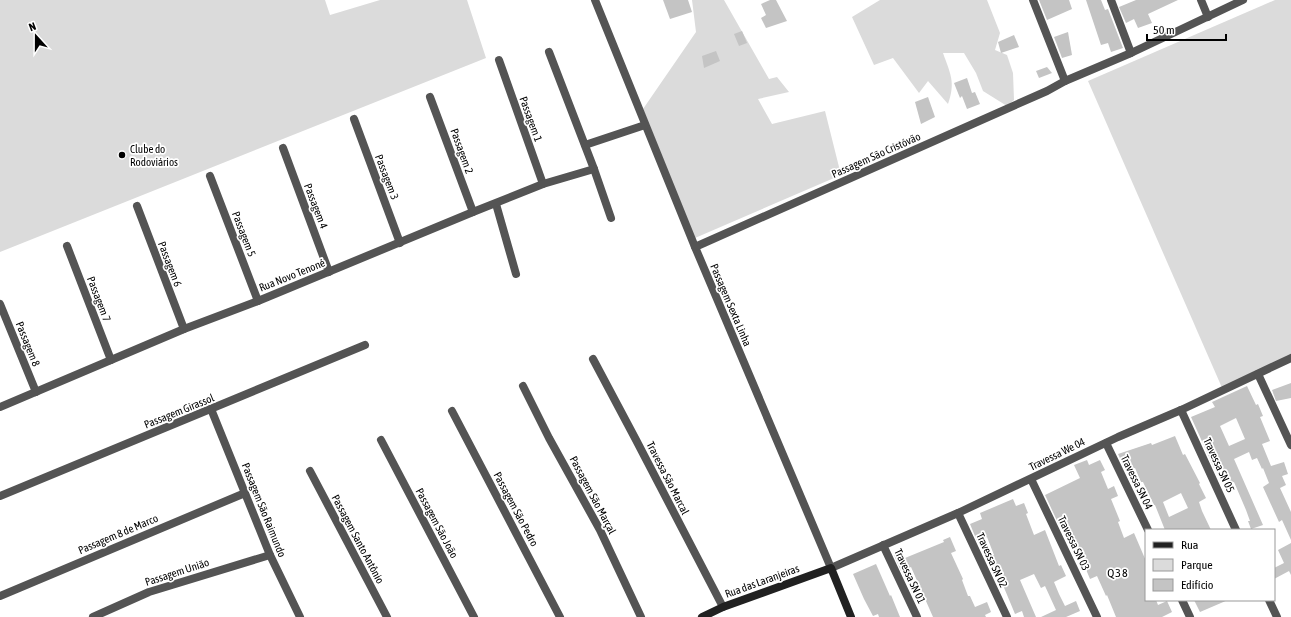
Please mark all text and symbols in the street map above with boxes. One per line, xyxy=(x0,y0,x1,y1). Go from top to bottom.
north arrow xyxy=(16,16,56,56)
scale bar xyxy=(1147,16,1226,42)
text: N xyxy=(27,20,38,33)
text: 50 m xyxy=(1153,23,1175,37)
street label: Passagem 1 xyxy=(517,95,545,143)
street label: Passagem 2 xyxy=(448,127,476,175)
street label: Passagem São Cristóvão xyxy=(830,130,922,180)
place label: Clube do Rodoviários xyxy=(130,143,178,168)
marker: Clube do Rodoviários xyxy=(117,150,127,160)
street label: Passagem 3 xyxy=(373,153,401,201)
street label: Passagem 4 xyxy=(302,182,330,230)
street label: Passagem 5 xyxy=(230,210,258,258)
street label: Passagem 6 xyxy=(156,240,184,288)
street label: Rua Novo Tenoné xyxy=(257,256,327,294)
street label: Passagem Sexta Linha xyxy=(708,262,754,348)
street label: Passagem 7 xyxy=(85,275,113,323)
street label: Passagem 8 xyxy=(14,320,42,368)
street label: Passagem Girassol xyxy=(142,391,216,431)
street label: Travessa We 04 xyxy=(1027,435,1087,473)
street label: Travessa SN 05 xyxy=(1201,436,1237,494)
street label: Travessa São Marcal xyxy=(644,439,692,517)
street label: Travessa SN 04 xyxy=(1119,453,1155,511)
street label: Passagem São Marçal xyxy=(567,454,619,536)
street label: Passagem São Raimundo xyxy=(240,461,288,559)
street label: Passagem São Pedro xyxy=(491,470,541,548)
street label: Passagem São João xyxy=(414,486,460,560)
street label: Passagem Santo Antônio xyxy=(329,493,387,585)
street label: Passagem 8 de Marco xyxy=(76,512,160,556)
street label: Travessa SN 03 xyxy=(1056,514,1092,572)
legend xyxy=(1145,529,1275,601)
street label: Travessa SN 02 xyxy=(974,531,1010,589)
text: Rua xyxy=(1181,538,1198,552)
street label: Travessa SN 01 xyxy=(892,547,928,605)
street label: Passagem União xyxy=(143,556,211,588)
text: Parque xyxy=(1181,558,1213,572)
street label: Rua das Laranjeiras xyxy=(723,562,801,600)
district label: Q38 xyxy=(1107,566,1129,580)
text: Edifício xyxy=(1181,578,1214,592)

